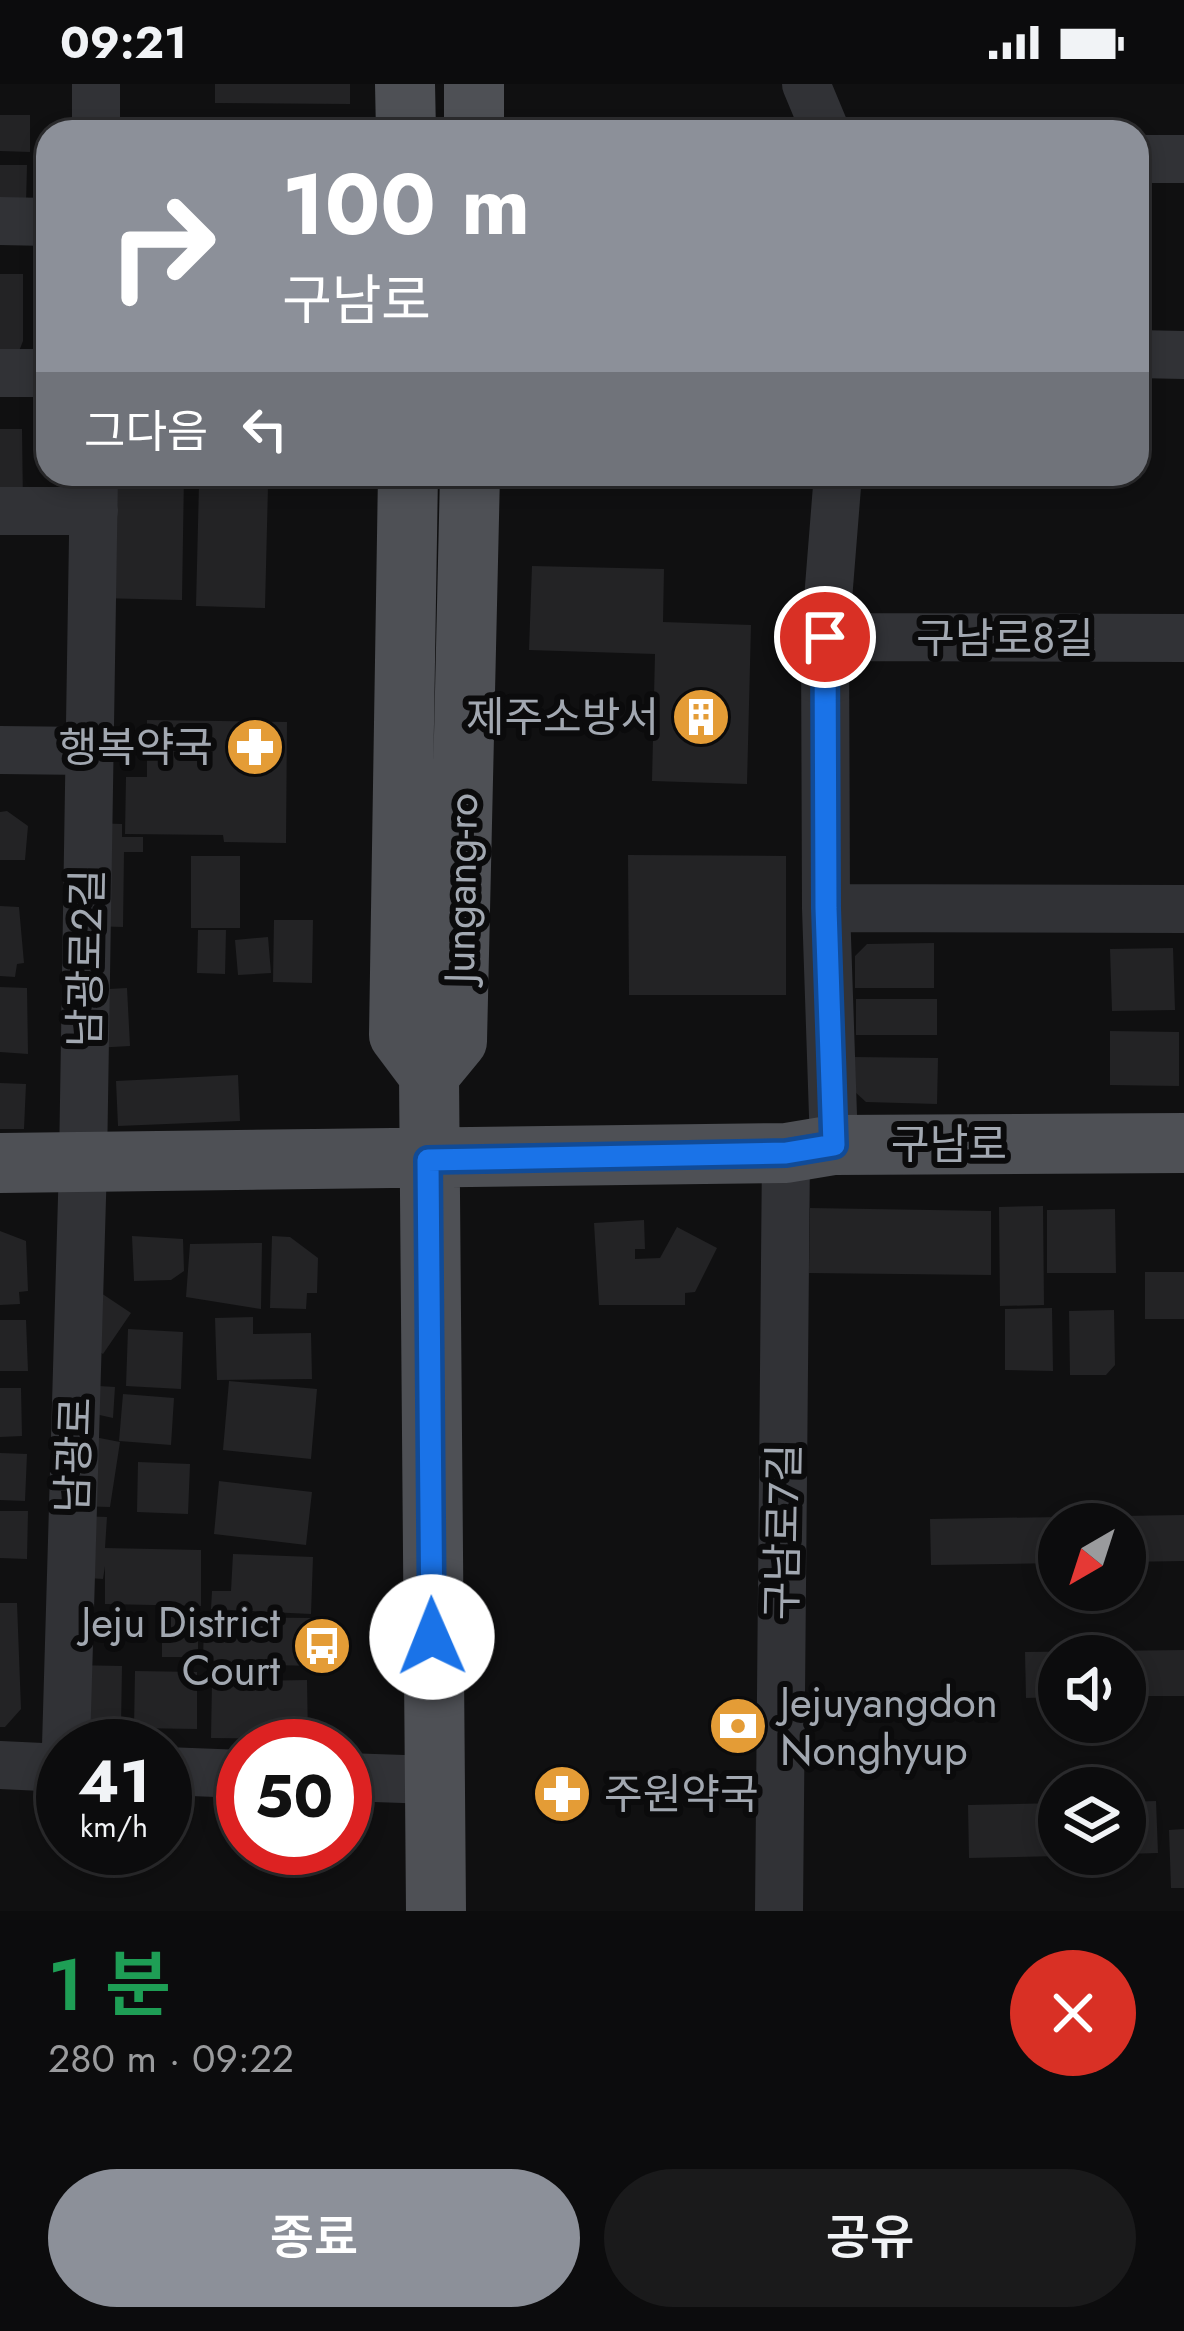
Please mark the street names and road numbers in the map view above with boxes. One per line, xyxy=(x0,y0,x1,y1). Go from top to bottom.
street label: 구남로8길 xyxy=(916,608,1094,669)
street label: Jungang-ro xyxy=(429,793,493,988)
street label: 남광로2길 xyxy=(54,868,118,1048)
street label: 구남로 xyxy=(891,1114,1007,1175)
street label: 남광로 xyxy=(41,1396,107,1514)
street label: 구남로7길 xyxy=(751,1443,815,1621)

